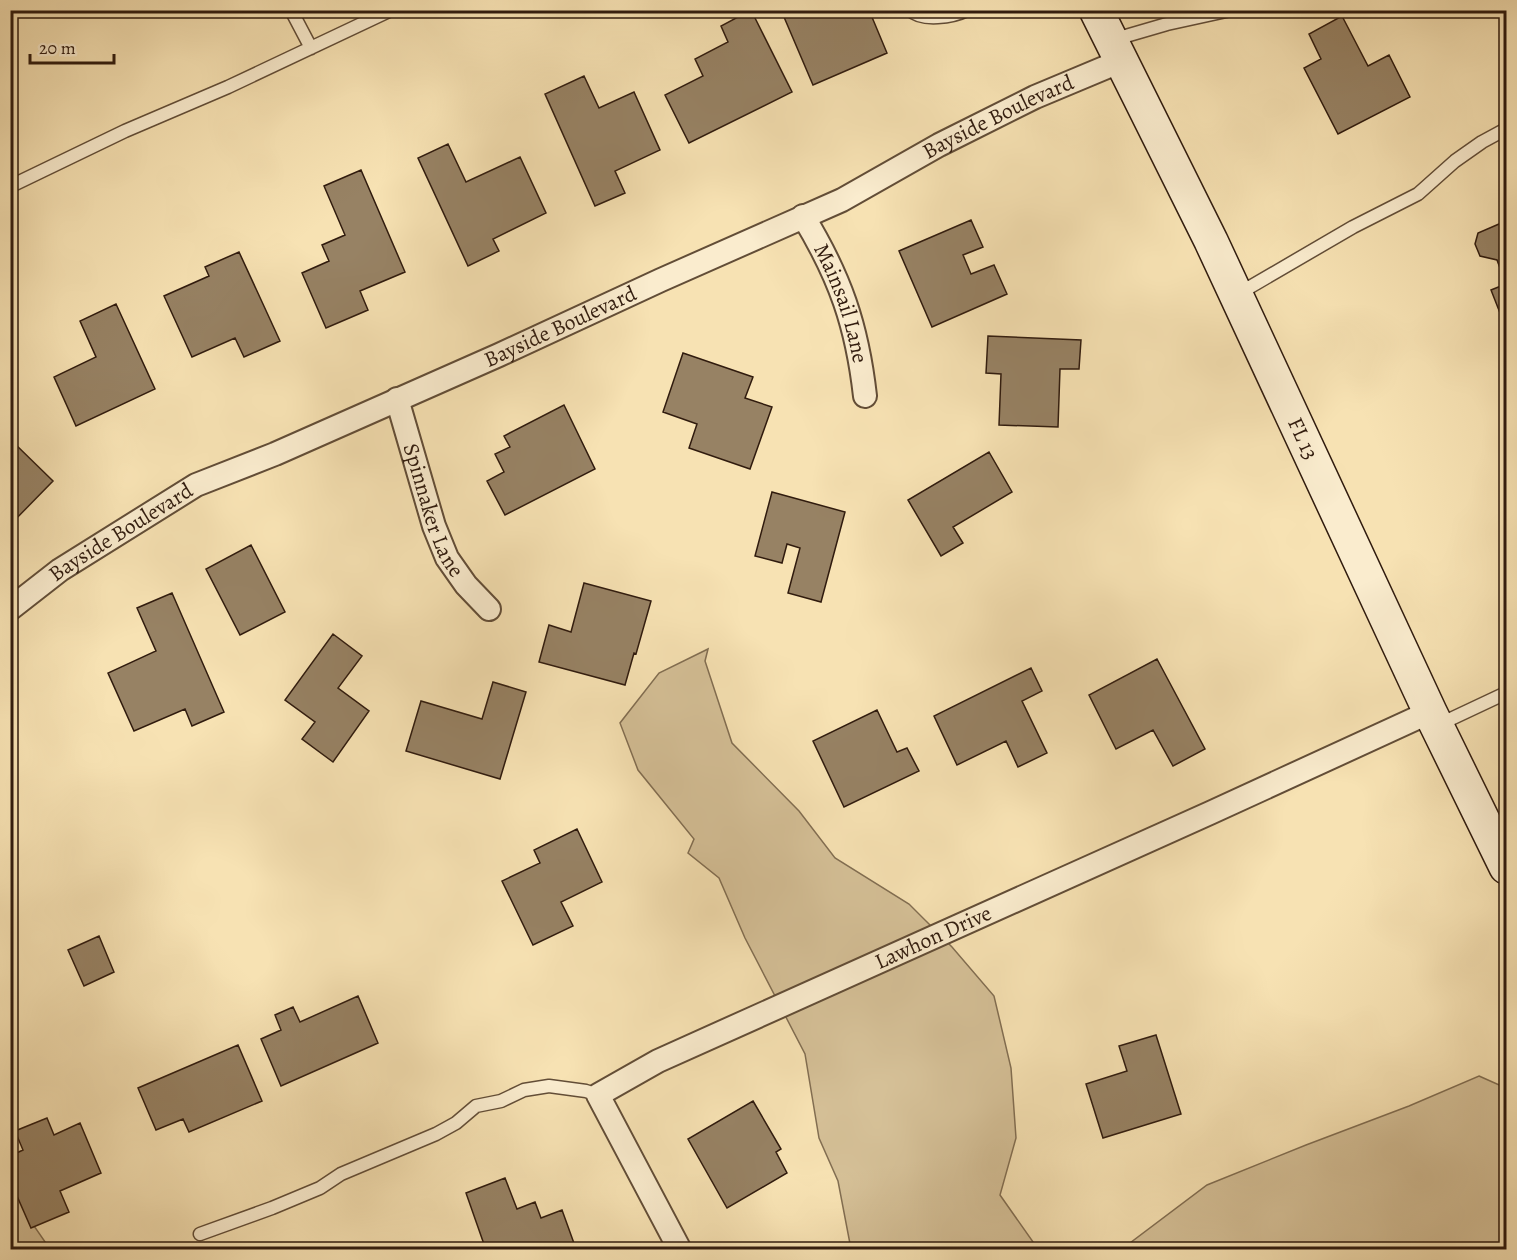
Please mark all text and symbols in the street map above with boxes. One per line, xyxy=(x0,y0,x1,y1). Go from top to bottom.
scale bar xyxy=(30,27,114,65)
text: 20 m xyxy=(39,36,76,60)
street label: Bayside Boulevard xyxy=(917,67,1078,166)
street label: Mainsail Lane xyxy=(806,238,875,365)
street label: Bayside Boulevard xyxy=(479,278,641,375)
street label: FL 13 xyxy=(1280,413,1326,465)
street label: Spinnaker Lane xyxy=(396,440,471,583)
street label: Bayside Boulevard xyxy=(42,476,199,588)
street label: Lawhon Drive xyxy=(870,898,996,977)

